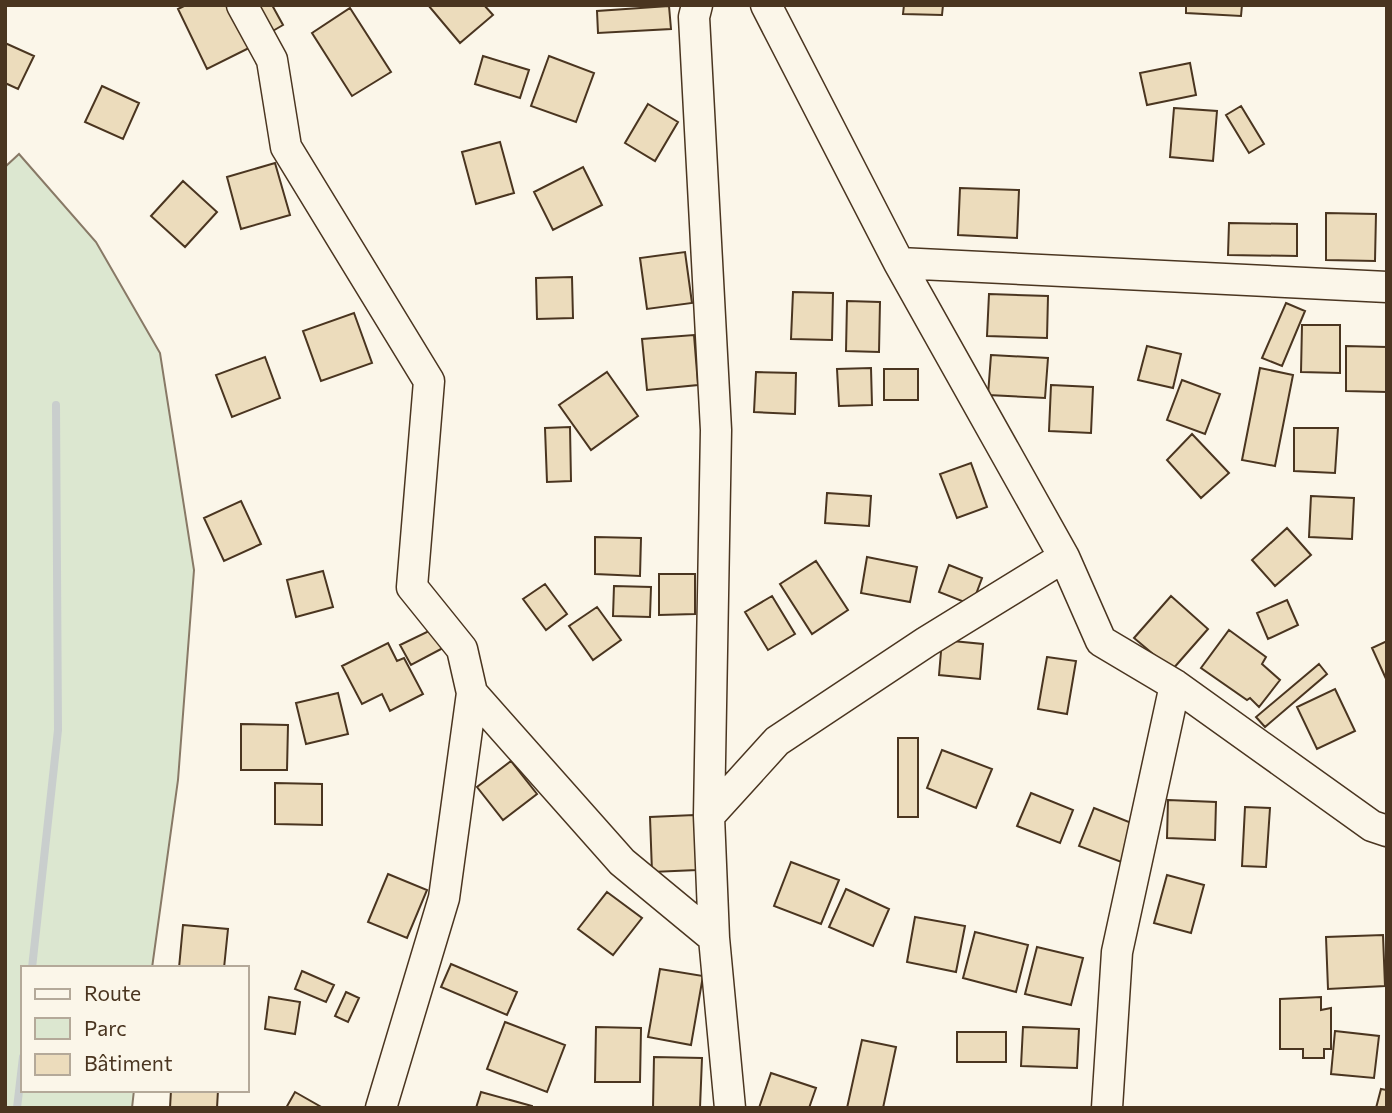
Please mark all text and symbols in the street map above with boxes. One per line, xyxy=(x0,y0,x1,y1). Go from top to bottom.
legend xyxy=(21,966,248,1092)
text: Route xyxy=(84,980,141,1005)
text: Parc xyxy=(84,1015,127,1040)
text: Bâtiment xyxy=(84,1050,173,1075)

